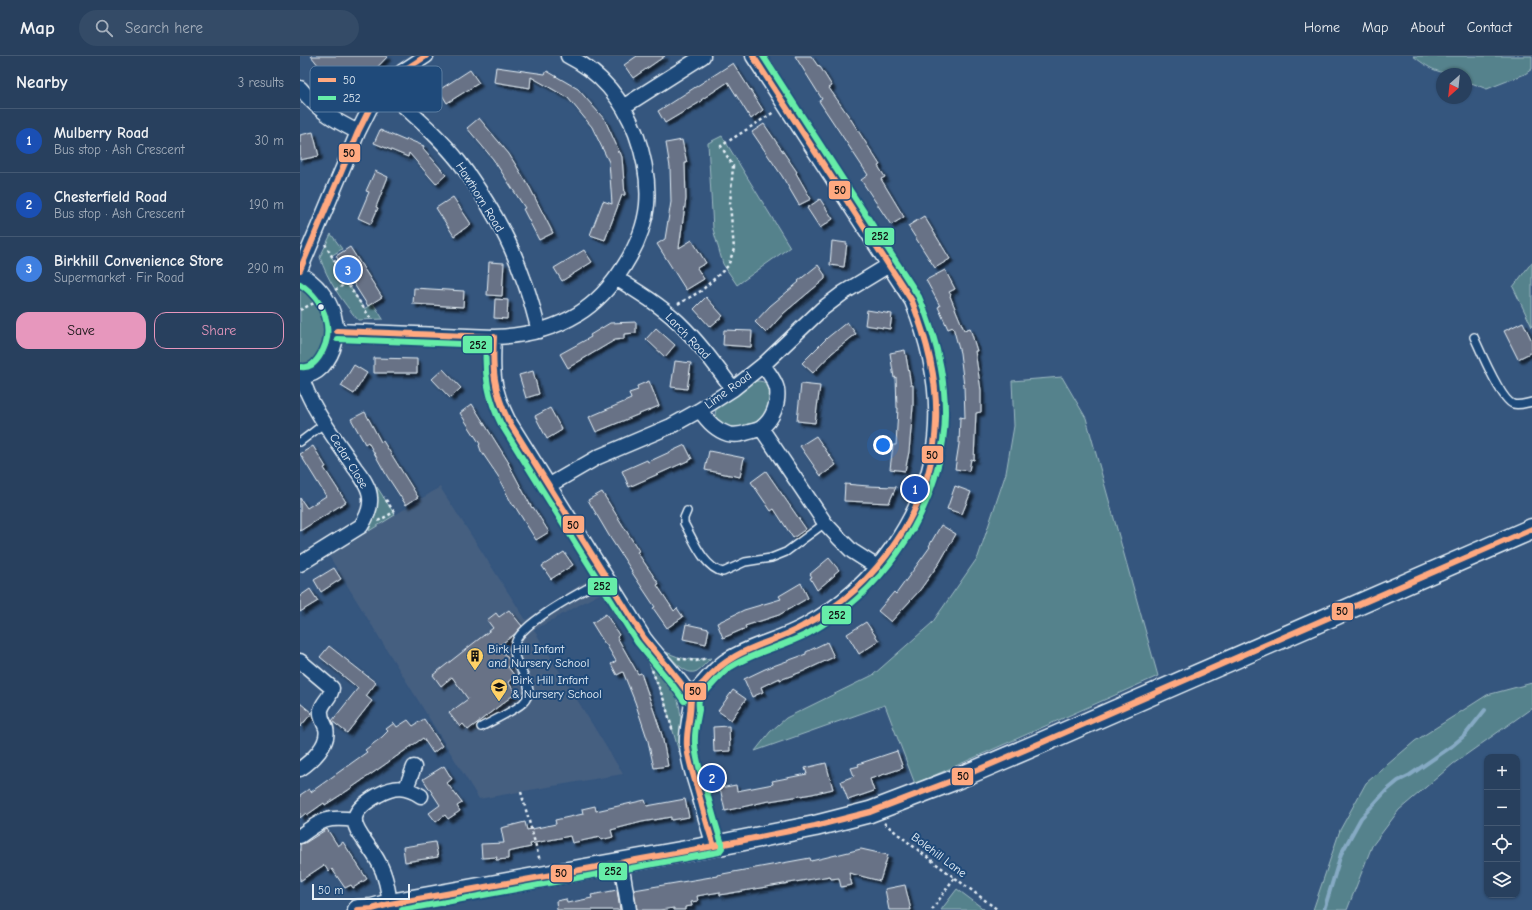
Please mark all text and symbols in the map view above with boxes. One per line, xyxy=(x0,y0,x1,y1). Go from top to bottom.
search box xyxy=(79,10,359,46)
text: Map xyxy=(20,17,55,39)
icon: search xyxy=(93,17,115,39)
text: Search here xyxy=(125,19,203,37)
text: Home xyxy=(1304,19,1340,36)
text: Map xyxy=(1362,19,1388,36)
text: About xyxy=(1410,19,1445,36)
text: Contact xyxy=(1467,19,1512,36)
legend xyxy=(310,66,442,112)
north arrow xyxy=(1436,68,1472,104)
text: Nearby xyxy=(16,73,67,92)
text: 50 xyxy=(343,74,356,87)
text: 3 results xyxy=(238,75,284,90)
text: 252 xyxy=(343,92,361,105)
text: Mulberry Road xyxy=(54,124,149,142)
text: 1 xyxy=(26,133,32,148)
text: 30 m xyxy=(254,133,284,148)
text: Bus stop · Ash Crescent xyxy=(54,142,185,157)
line badge: 50 xyxy=(338,143,361,163)
text: 50 xyxy=(343,147,355,160)
street label: Hawthorn Road xyxy=(453,160,507,234)
line badge: 50 xyxy=(828,180,851,200)
text: 50 xyxy=(834,184,846,197)
text: Chesterfield Road xyxy=(54,188,167,206)
text: 2 xyxy=(26,197,32,212)
text: 190 m xyxy=(249,197,284,212)
text: Bus stop · Ash Crescent xyxy=(54,206,185,221)
line badge: 252 xyxy=(864,227,895,246)
text: 252 xyxy=(872,230,889,243)
text: Birkhill Convenience Store xyxy=(54,252,223,270)
pin: 3 xyxy=(335,255,361,285)
text: 3 xyxy=(26,261,32,276)
text: 290 m xyxy=(247,261,284,276)
text: Supermarket · Fir Road xyxy=(54,270,184,285)
unlabelled marker xyxy=(316,302,326,312)
street label: Larch Road xyxy=(663,310,713,362)
button: Save xyxy=(16,312,146,349)
button: Share xyxy=(154,312,284,349)
line badge: 252 xyxy=(462,335,493,354)
text: 252 xyxy=(470,339,487,352)
street label: Lime Road xyxy=(702,368,754,412)
street label: Cedar Close xyxy=(327,431,371,491)
your location xyxy=(873,435,893,455)
line badge: 50 xyxy=(921,445,944,464)
text: 50 xyxy=(926,449,938,462)
pin: 1 xyxy=(902,474,928,504)
line badge: 50 xyxy=(562,515,585,534)
text: 50 xyxy=(567,519,579,532)
line badge: 252 xyxy=(587,577,618,596)
text: 252 xyxy=(594,580,611,593)
line badge: 50 xyxy=(1331,602,1354,621)
line badge: 252 xyxy=(821,605,852,625)
text: 50 xyxy=(1336,605,1348,618)
text: 252 xyxy=(829,609,846,622)
place label: Birk Hill Infant and Nursery School xyxy=(488,642,589,670)
building icon: Birk Hill Infant and Nursery School xyxy=(465,646,485,671)
place label: Birk Hill Infant & Nursery School xyxy=(512,673,602,701)
school or university icon: Birk Hill Infant & Nursery School xyxy=(489,677,509,702)
line badge: 50 xyxy=(684,682,707,701)
text: 50 xyxy=(689,685,701,698)
map controls xyxy=(1484,754,1520,898)
button: + xyxy=(1484,754,1520,790)
pin: 2 xyxy=(699,763,725,793)
line badge: 50 xyxy=(951,767,974,786)
text: 50 xyxy=(957,770,969,783)
button: − xyxy=(1484,790,1520,826)
button: locate xyxy=(1484,826,1520,862)
street label: Bolehill Lane xyxy=(909,830,969,880)
line badge: 252 xyxy=(598,862,628,881)
button: layers xyxy=(1484,862,1520,898)
line badge: 50 xyxy=(550,864,573,883)
text: 252 xyxy=(605,865,622,878)
text: 50 xyxy=(555,867,567,880)
scale bar xyxy=(312,882,410,901)
text: 50 m xyxy=(318,884,343,897)

